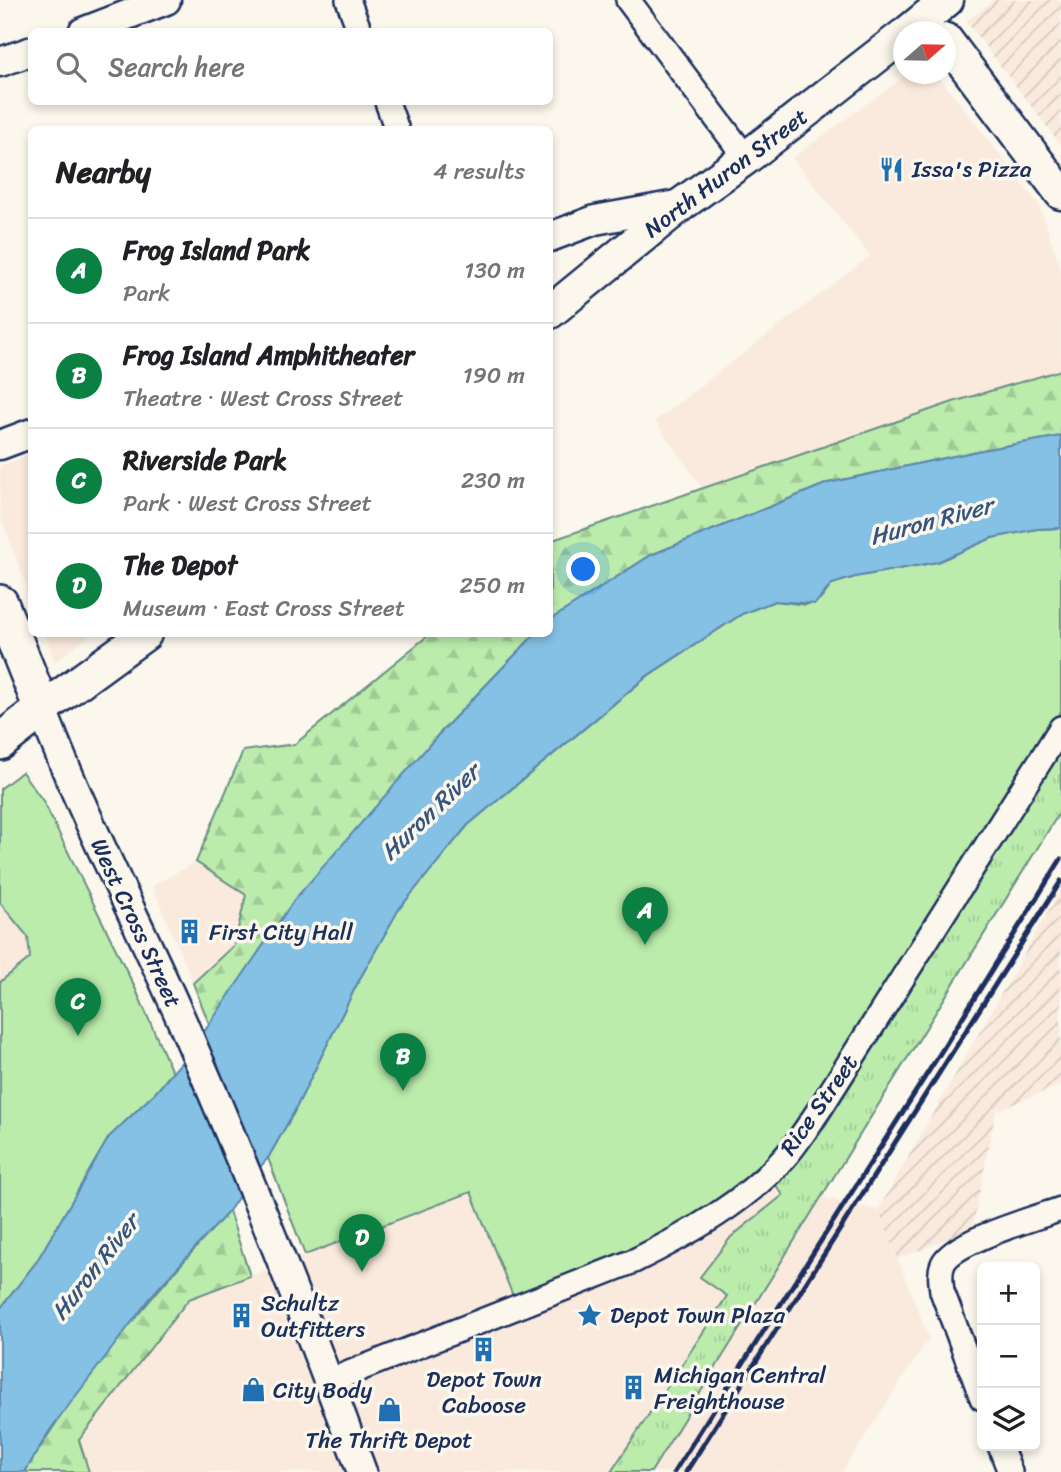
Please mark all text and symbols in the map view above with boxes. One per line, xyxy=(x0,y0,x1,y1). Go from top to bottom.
north arrow xyxy=(893,21,956,84)
search box xyxy=(28,28,553,105)
text: Search here xyxy=(108,44,245,90)
icon: search xyxy=(52,48,90,86)
street label: North Huron Street xyxy=(635,97,817,249)
text: Nearby xyxy=(56,145,151,199)
place label: Issa's Pizza xyxy=(911,149,1032,190)
text: 4 results xyxy=(433,151,525,192)
restaurant icon: Issa's Pizza xyxy=(878,155,906,183)
text: Frog Island Park xyxy=(123,227,310,273)
text: A xyxy=(71,250,87,291)
text: 130 m xyxy=(464,250,525,291)
text: Park xyxy=(123,273,170,314)
text: Frog Island Amphitheater xyxy=(123,332,414,378)
text: B xyxy=(72,355,86,396)
text: 190 m xyxy=(463,355,525,396)
text: Theatre · West Cross Street xyxy=(123,378,403,419)
text: Riverside Park xyxy=(123,437,287,483)
text: C xyxy=(72,460,86,501)
text: 230 m xyxy=(461,460,525,501)
text: Park · West Cross Street xyxy=(123,483,372,524)
water label: Huron River xyxy=(865,483,1001,558)
text: The Depot xyxy=(123,542,237,588)
your location xyxy=(566,552,600,586)
text: D xyxy=(72,565,86,606)
text: 250 m xyxy=(459,565,525,606)
text: Museum · East Cross Street xyxy=(123,588,405,629)
water label: Huron River xyxy=(370,750,493,871)
street label: West Cross Street xyxy=(79,831,193,1015)
pin: A xyxy=(622,887,668,945)
place label: First City Hall xyxy=(209,912,353,953)
building icon: First City Hall xyxy=(175,918,203,946)
pin: C xyxy=(55,978,101,1036)
pin: B xyxy=(380,1033,426,1091)
street label: Rice Street xyxy=(769,1046,869,1164)
water label: Huron River xyxy=(40,1201,153,1329)
pin: D xyxy=(339,1214,385,1272)
map controls xyxy=(977,1262,1040,1451)
button: + xyxy=(977,1262,1040,1325)
place label: Schultz Outfitters xyxy=(261,1283,366,1350)
place label: Depot Town Plaza xyxy=(610,1295,785,1336)
place icon: Depot Town Plaza xyxy=(576,1301,604,1329)
building icon: Schultz Outfitters xyxy=(227,1302,255,1330)
button: − xyxy=(977,1325,1040,1388)
building icon: Depot Town Caboose xyxy=(470,1335,498,1363)
place label: Michigan Central Freighthouse xyxy=(654,1355,826,1422)
place label: Depot Town Caboose xyxy=(426,1359,542,1426)
place label: City Body xyxy=(273,1370,372,1411)
building icon: Michigan Central Freighthouse xyxy=(620,1374,648,1402)
shop icon: City Body xyxy=(239,1376,267,1404)
button: layers xyxy=(977,1388,1040,1451)
shop icon: The Thrift Depot xyxy=(375,1396,403,1424)
place label: The Thrift Depot xyxy=(306,1420,472,1461)

